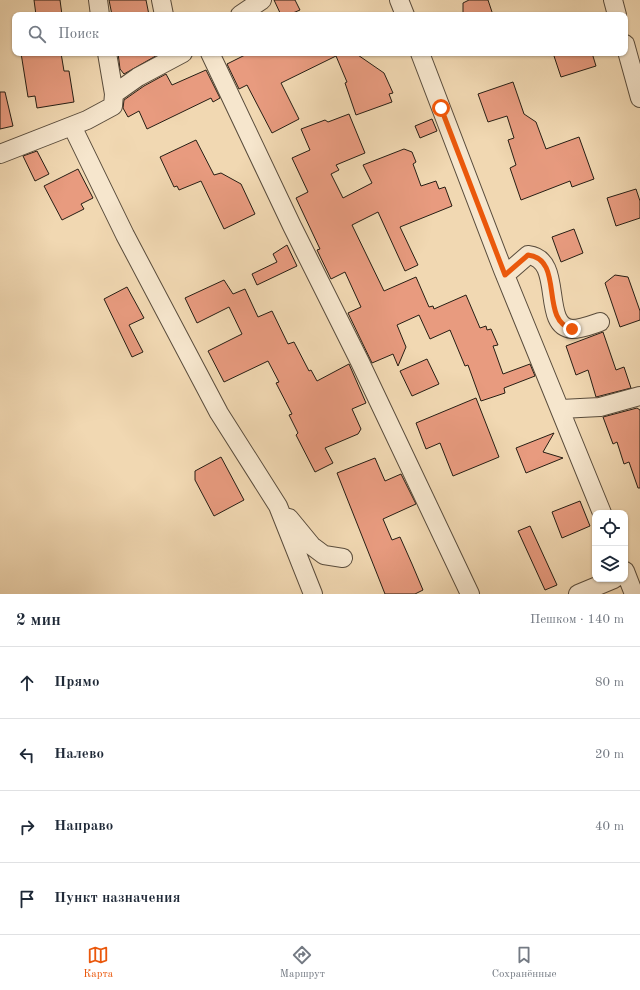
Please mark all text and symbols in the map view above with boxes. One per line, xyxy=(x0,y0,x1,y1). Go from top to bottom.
search box xyxy=(12,12,628,56)
icon: search xyxy=(26,23,48,45)
text: Поиск xyxy=(58,27,99,42)
route start xyxy=(432,99,450,117)
route end xyxy=(563,320,581,338)
map controls xyxy=(592,510,628,582)
button: locate xyxy=(592,510,628,546)
button: layers xyxy=(592,546,628,582)
text: 2 мин xyxy=(16,612,61,629)
text: Пешком · 140 m xyxy=(530,613,624,626)
icon: ahead xyxy=(16,672,38,694)
text: Прямо xyxy=(54,675,100,690)
text: 80 m xyxy=(595,676,624,689)
icon: left xyxy=(16,744,38,766)
text: Налево xyxy=(54,747,104,762)
text: 20 m xyxy=(595,748,624,761)
icon: right xyxy=(16,816,38,838)
text: Направо xyxy=(54,819,113,834)
text: 40 m xyxy=(595,820,624,833)
icon: arrive xyxy=(16,888,38,910)
text: Пункт назначения xyxy=(54,891,181,906)
tab: Карта xyxy=(83,944,113,982)
tab: Маршрут xyxy=(280,944,325,982)
tab: Сохранённые xyxy=(492,944,557,982)

